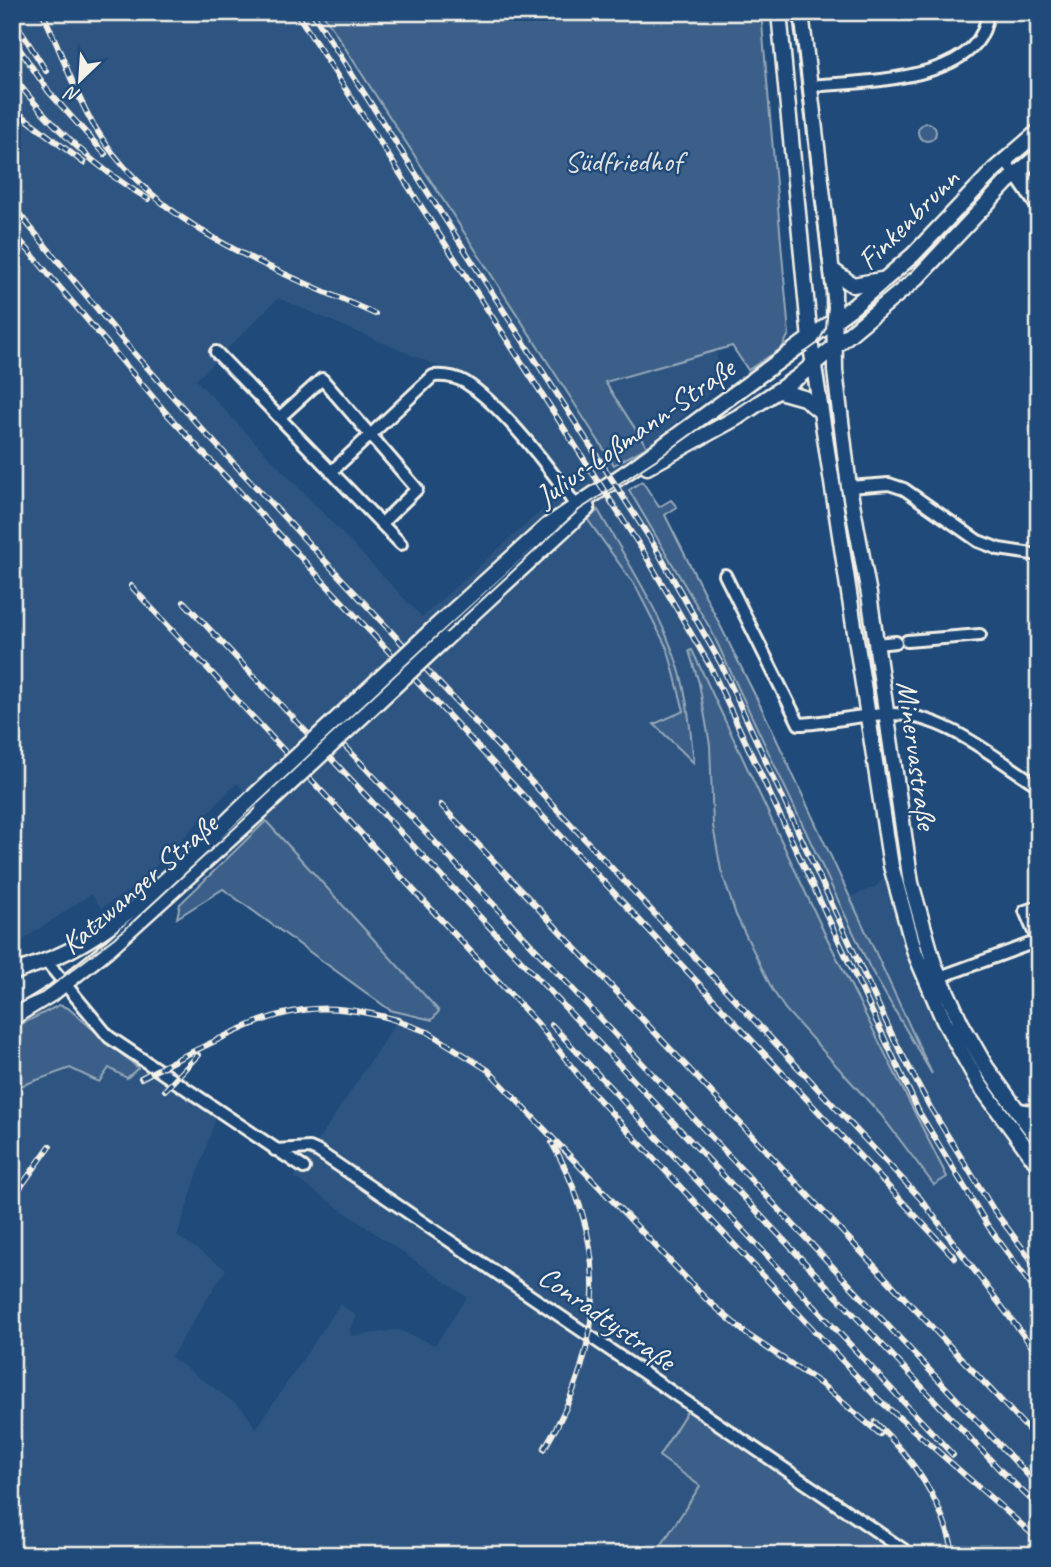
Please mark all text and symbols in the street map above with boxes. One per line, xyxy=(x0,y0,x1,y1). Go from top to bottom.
north arrow xyxy=(46,46,116,116)
text: N xyxy=(60,80,84,108)
park label: Südfriedhof xyxy=(564,142,689,180)
street label: Finkenbrunn xyxy=(849,159,968,278)
street label: Julius-Loßmann-Straße xyxy=(526,348,744,516)
street label: Minervastraße xyxy=(888,678,947,834)
street label: Katzwanger Straße xyxy=(52,804,227,963)
street label: Conradtystraße xyxy=(531,1257,685,1380)

